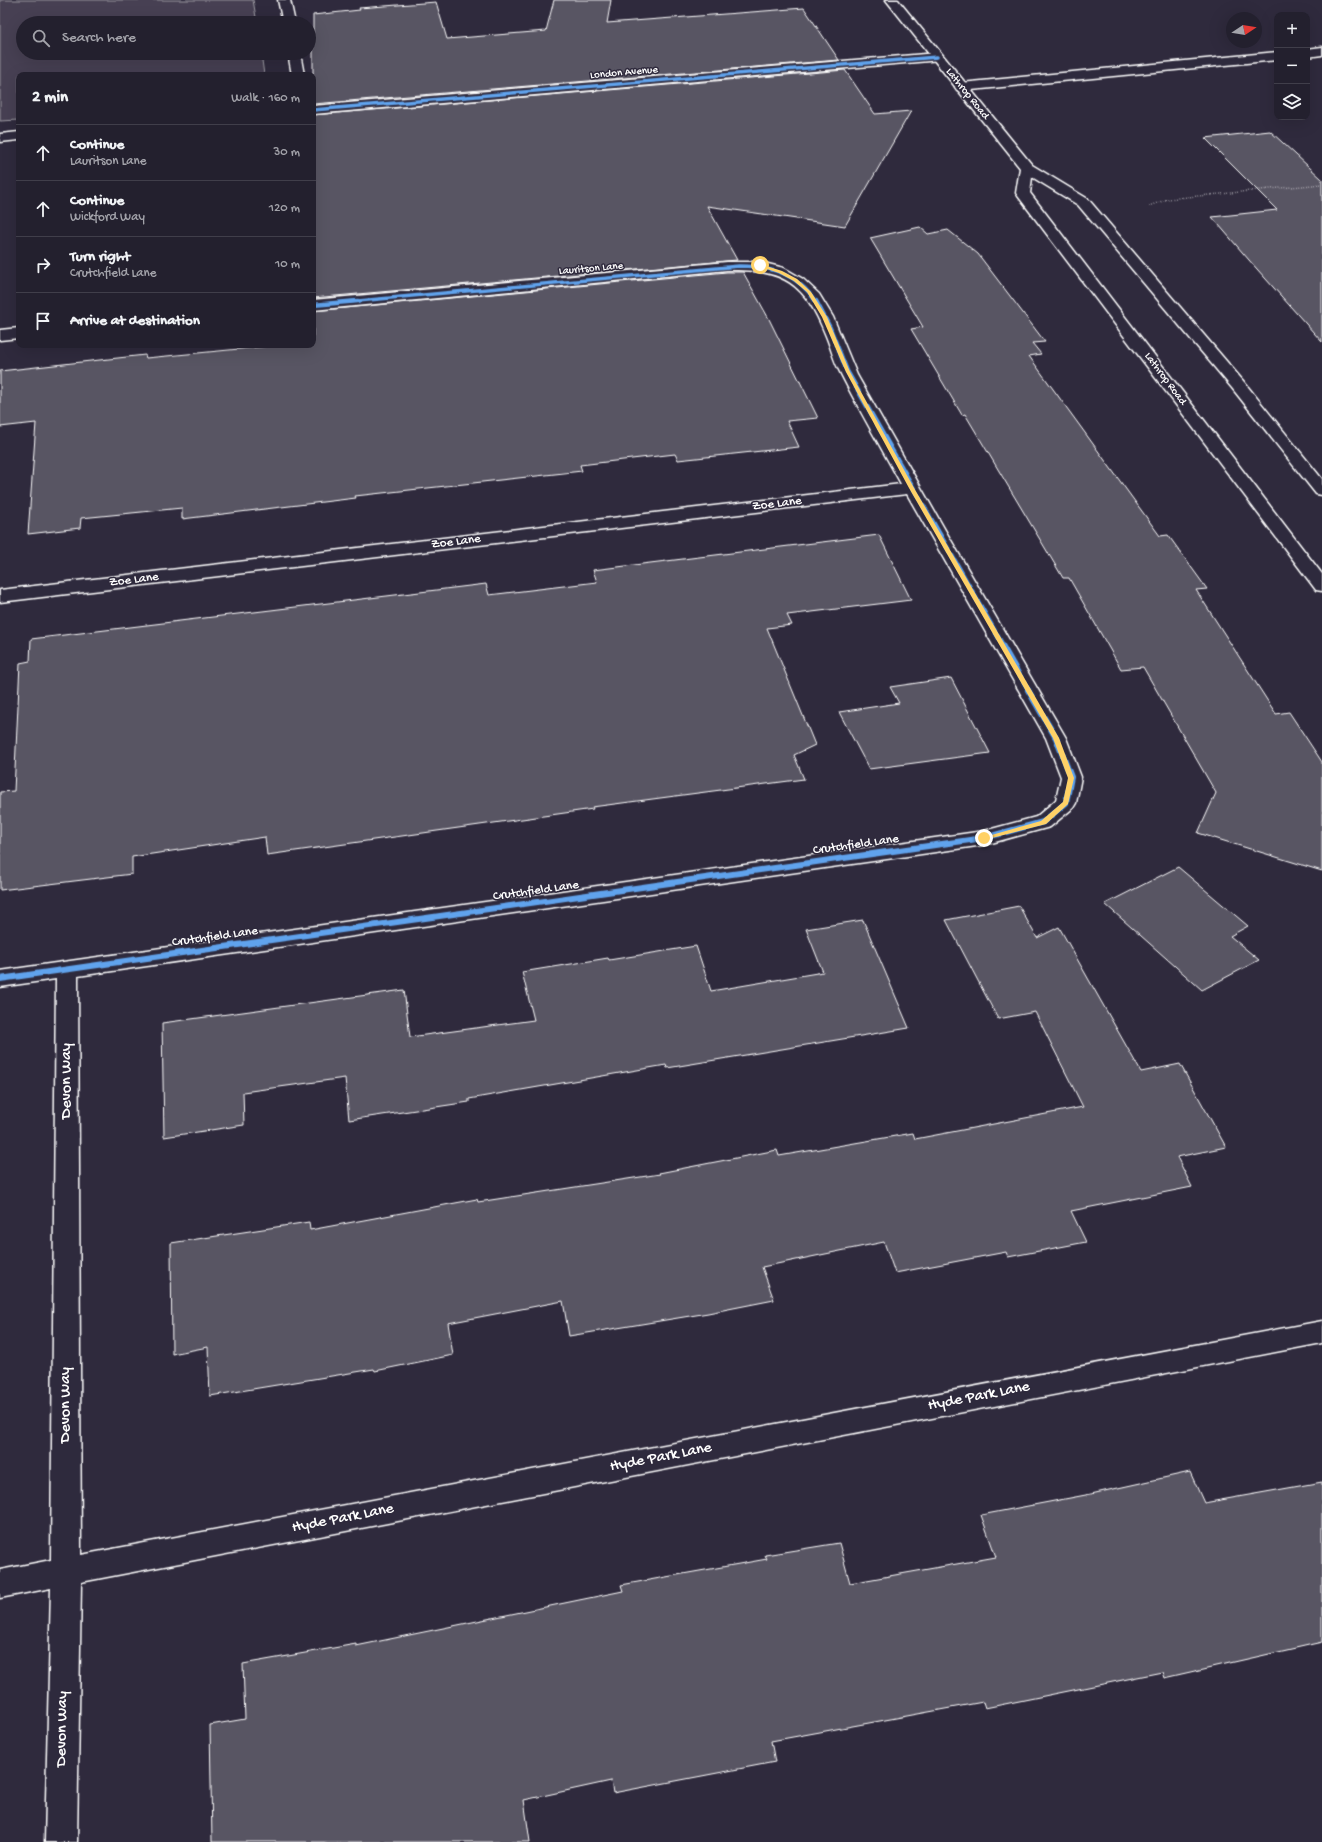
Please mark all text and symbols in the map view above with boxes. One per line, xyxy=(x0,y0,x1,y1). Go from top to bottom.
north arrow xyxy=(1226,12,1262,48)
map controls xyxy=(1274,12,1310,120)
button: + xyxy=(1274,12,1310,48)
search box xyxy=(16,16,316,60)
icon: search xyxy=(30,27,52,49)
text: Search here xyxy=(62,29,136,47)
button: − xyxy=(1274,48,1310,84)
street label: London Avenue xyxy=(590,64,659,82)
street label: Lathrop Road xyxy=(943,66,992,123)
button: layers xyxy=(1274,84,1310,120)
text: 2 min xyxy=(32,88,68,108)
text: Walk · 160 m xyxy=(231,91,300,106)
text: Continue xyxy=(70,136,124,154)
icon: ahead xyxy=(32,142,54,164)
text: 30 m xyxy=(274,145,300,160)
text: Lauritson Lane xyxy=(70,154,146,169)
text: Continue xyxy=(70,192,124,210)
icon: ahead xyxy=(32,198,54,220)
text: 120 m xyxy=(269,201,300,216)
text: Wickford Way xyxy=(70,210,145,225)
text: Turn right xyxy=(70,248,130,266)
icon: right xyxy=(32,254,54,276)
route start xyxy=(751,256,769,274)
text: 10 m xyxy=(275,257,300,272)
street label: Lauritson Lane xyxy=(558,260,624,278)
text: Crutchfield Lane xyxy=(70,266,156,281)
icon: arrive xyxy=(32,310,54,332)
text: Arrive at destination xyxy=(70,312,200,330)
street label: Lathrop Road xyxy=(1141,351,1189,409)
street label: Zoe Lane xyxy=(751,493,803,514)
street label: Zoe Lane xyxy=(430,531,482,552)
street label: Zoe Lane xyxy=(108,569,160,590)
route end xyxy=(975,829,993,847)
street label: Crutchfield Lane xyxy=(812,832,900,858)
street label: Crutchfield Lane xyxy=(492,878,580,904)
street label: Crutchfield Lane xyxy=(171,924,259,950)
street label: Devon Way xyxy=(58,1043,77,1120)
street label: Devon Way xyxy=(57,1367,76,1444)
street label: Hyde Park Lane xyxy=(926,1378,1032,1416)
street label: Hyde Park Lane xyxy=(608,1439,714,1477)
street label: Hyde Park Lane xyxy=(290,1500,396,1538)
street label: Devon Way xyxy=(53,1691,73,1768)

